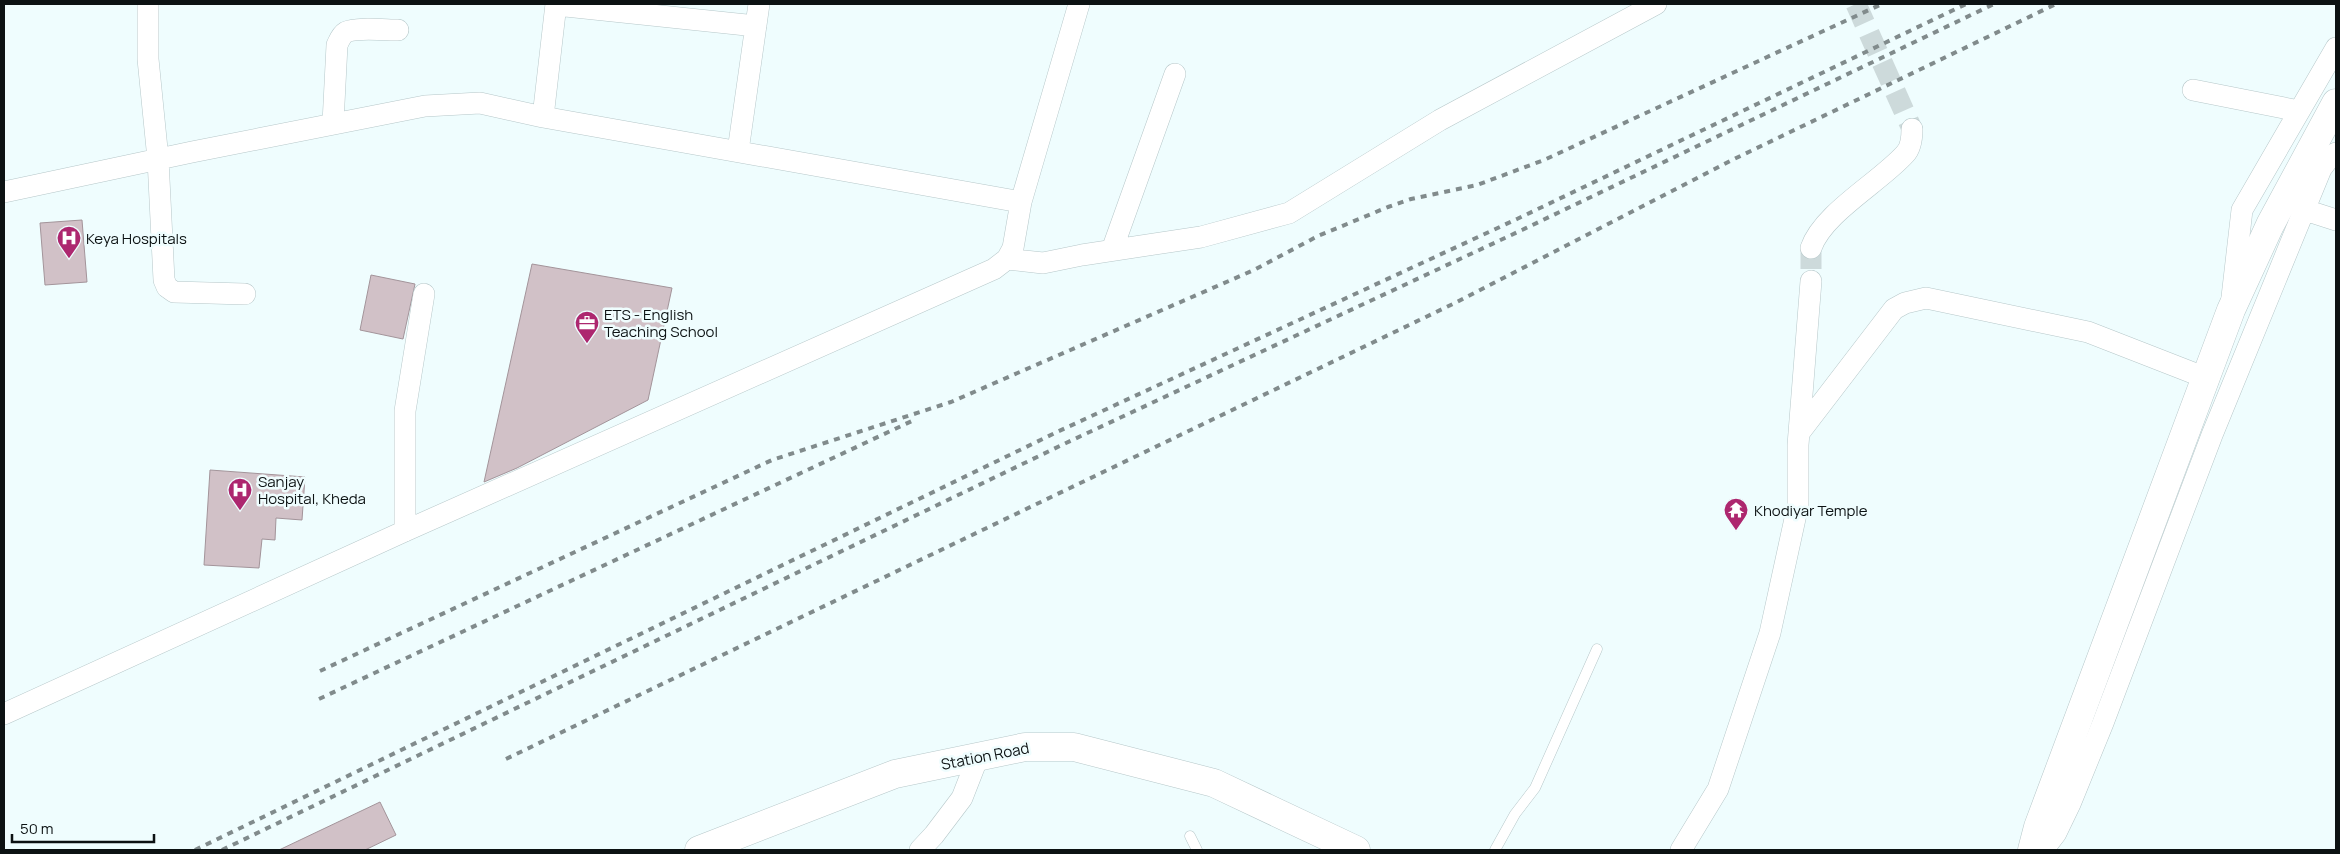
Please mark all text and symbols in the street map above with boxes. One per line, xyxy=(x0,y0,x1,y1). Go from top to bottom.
hospital icon: Keya Hospitals xyxy=(56,225,82,259)
place label: Keya Hospitals xyxy=(86,228,187,249)
place label: ETS - English Teaching School xyxy=(604,304,718,342)
office icon: ETS - English Teaching School xyxy=(574,310,600,344)
place label: Sanjay Hospital, Kheda xyxy=(258,471,366,509)
hospital icon: Sanjay Hospital, Kheda xyxy=(227,477,253,511)
temple icon: Khodiyar Temple xyxy=(1723,497,1749,531)
place label: Khodiyar Temple xyxy=(1754,500,1868,521)
street label: Station Road xyxy=(939,737,1031,775)
scale bar xyxy=(12,812,155,844)
text: 50 m xyxy=(20,818,54,839)

